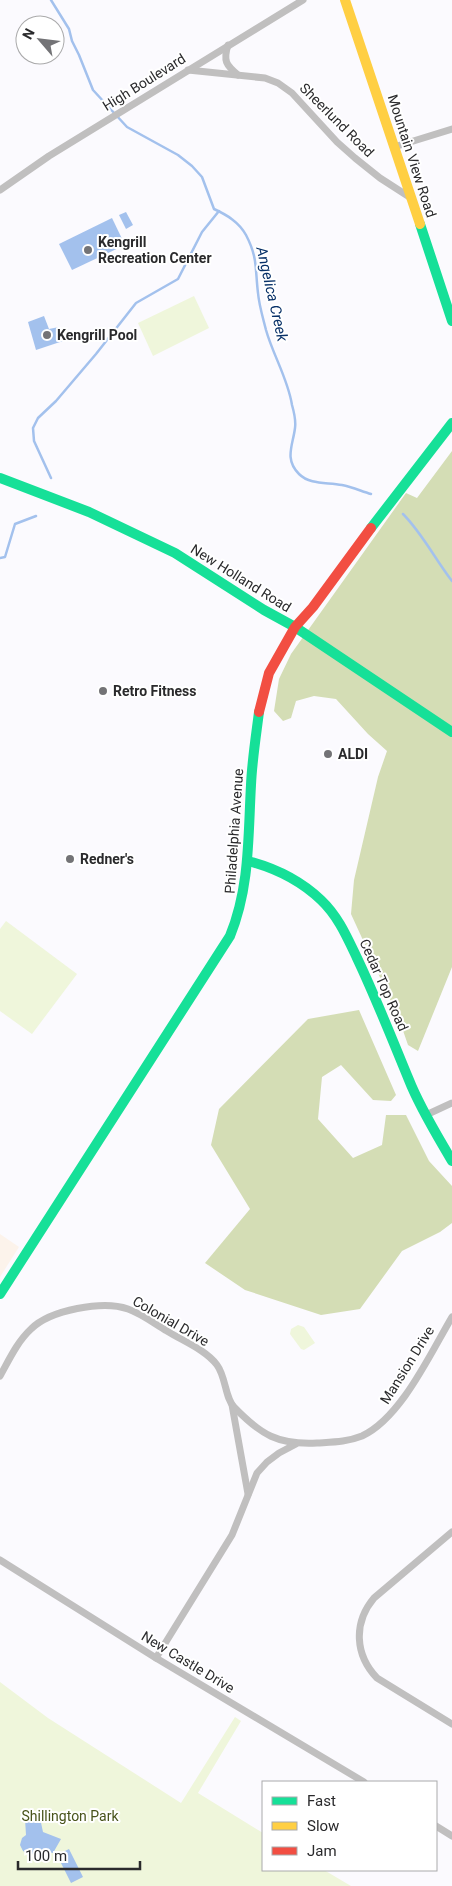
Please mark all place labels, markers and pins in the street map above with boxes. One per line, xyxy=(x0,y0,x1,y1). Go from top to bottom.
place label: Kengrill Recreation Center xyxy=(98,234,212,266)
marker: Kengrill Recreation Center xyxy=(82,244,94,256)
place label: Kengrill Pool xyxy=(57,327,137,343)
marker: Kengrill Pool xyxy=(41,329,53,341)
place label: Retro Fitness xyxy=(113,683,196,699)
marker: Retro Fitness xyxy=(97,685,109,697)
place label: ALDI xyxy=(338,746,368,762)
marker: ALDI xyxy=(322,748,334,760)
place label: Redner's xyxy=(80,851,134,867)
marker: Redner's xyxy=(64,853,76,865)

